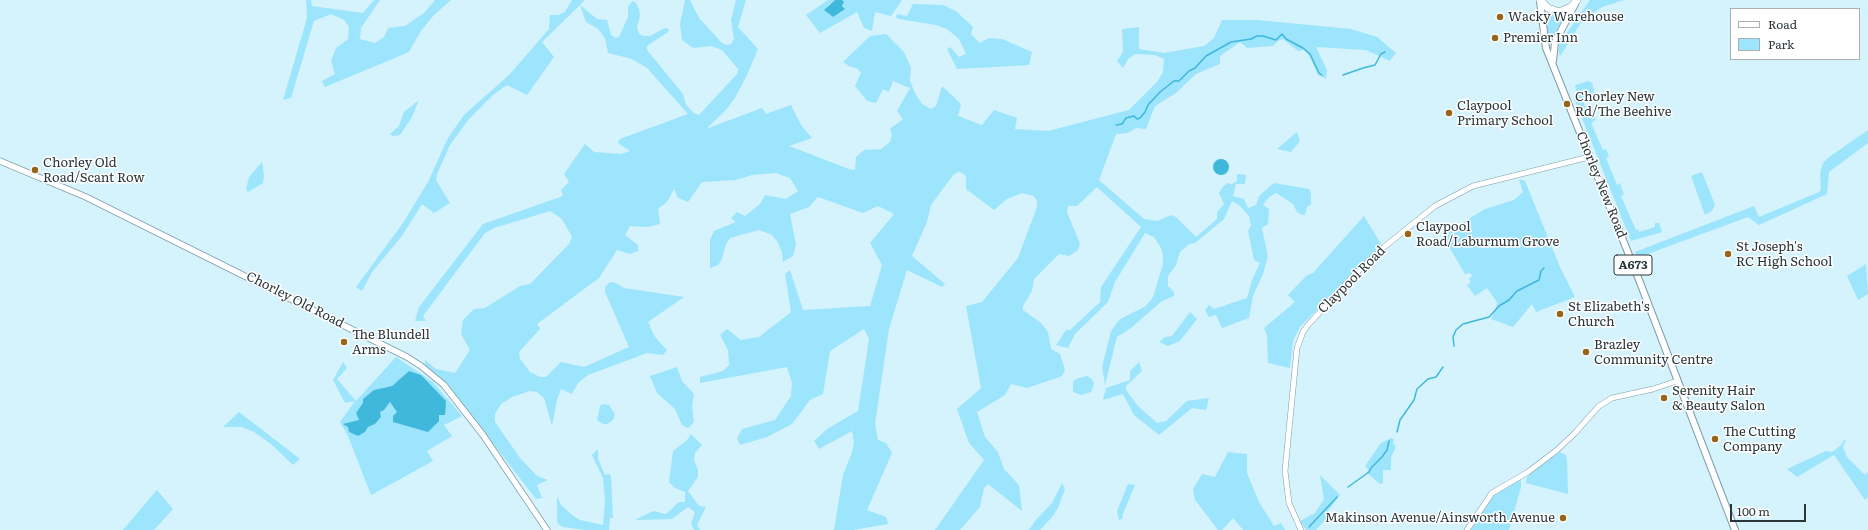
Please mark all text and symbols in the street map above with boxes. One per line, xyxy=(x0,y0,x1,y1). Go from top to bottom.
legend xyxy=(1730,8,1860,60)
place label: Wacky Warehouse xyxy=(1508,9,1624,25)
marker: Wacky Warehouse xyxy=(1495,12,1505,22)
text: Road xyxy=(1768,15,1797,33)
place label: Premier Inn xyxy=(1503,30,1578,46)
marker: Premier Inn xyxy=(1490,33,1500,43)
text: Park xyxy=(1768,35,1794,53)
place label: Chorley New Rd/The Beehive xyxy=(1575,89,1671,120)
place label: Claypool Primary School xyxy=(1457,98,1553,129)
marker: Chorley New Rd/The Beehive xyxy=(1562,99,1572,109)
marker: Claypool Primary School xyxy=(1444,108,1454,118)
street label: Chorley New Road xyxy=(1572,129,1630,241)
place label: Chorley Old Road/Scant Row xyxy=(43,155,145,186)
marker: Chorley Old Road/Scant Row xyxy=(30,165,40,175)
place label: Claypool Road/Laburnum Grove xyxy=(1416,219,1559,250)
marker: Claypool Road/Laburnum Grove xyxy=(1403,229,1413,239)
place label: St Joseph's RC High School xyxy=(1736,239,1832,270)
street label: Claypool Road xyxy=(1315,243,1389,317)
marker: St Joseph's RC High School xyxy=(1723,249,1733,259)
road number: A673 xyxy=(1614,255,1652,275)
street label: Chorley Old Road xyxy=(243,269,347,331)
place label: St Elizabeth's Church xyxy=(1568,299,1650,330)
marker: St Elizabeth's Church xyxy=(1555,309,1565,319)
place label: The Blundell Arms xyxy=(352,327,430,358)
marker: The Blundell Arms xyxy=(339,337,349,347)
place label: Brazley Community Centre xyxy=(1594,337,1713,368)
marker: Brazley Community Centre xyxy=(1581,347,1591,357)
place label: Serenity Hair & Beauty Salon xyxy=(1672,383,1765,414)
marker: Serenity Hair & Beauty Salon xyxy=(1659,393,1669,403)
place label: The Cutting Company xyxy=(1723,424,1796,455)
marker: The Cutting Company xyxy=(1710,434,1720,444)
scale bar xyxy=(1732,496,1808,522)
text: 100 m xyxy=(1737,502,1770,520)
place label: Makinson Avenue/Ainsworth Avenue xyxy=(1325,510,1555,526)
marker: Makinson Avenue/Ainsworth Avenue xyxy=(1558,513,1568,523)

